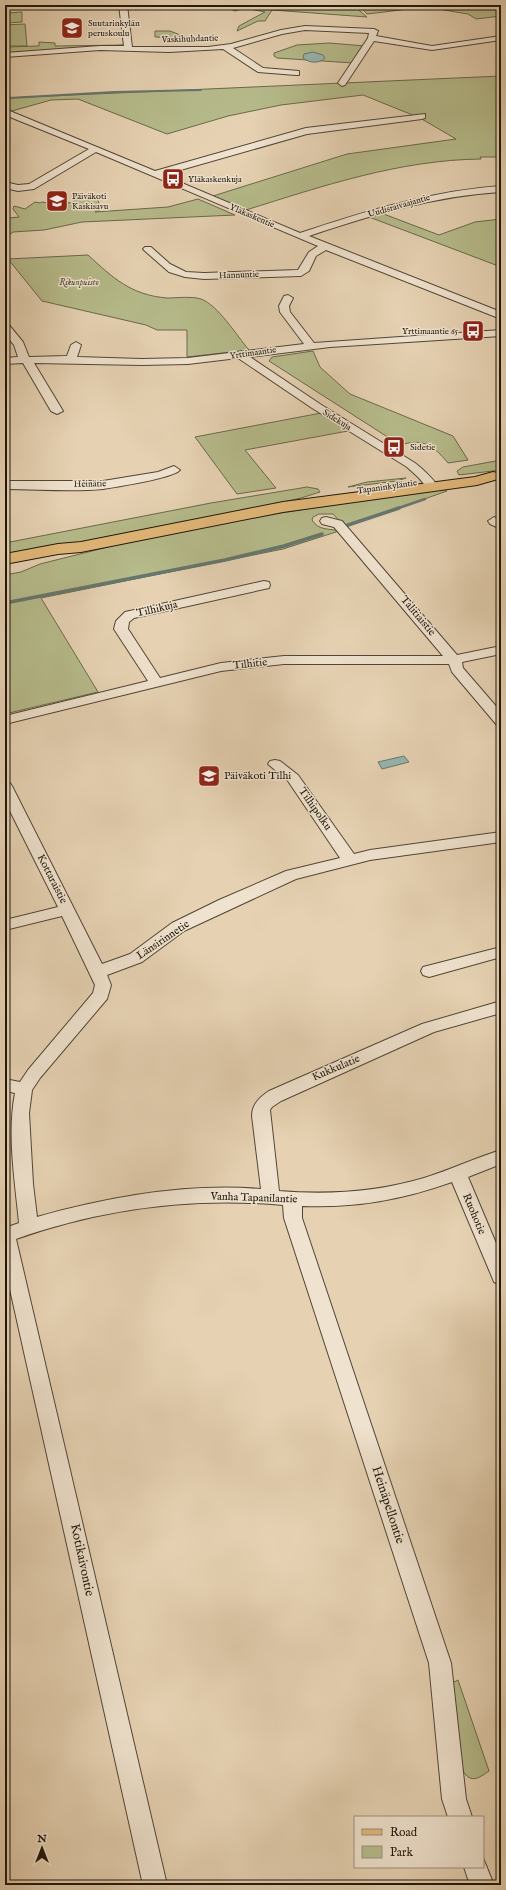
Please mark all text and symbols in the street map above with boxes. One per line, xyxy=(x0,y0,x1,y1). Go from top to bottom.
school or university icon: Suutarinkylän peruskoulu xyxy=(59,15,85,41)
place label: Suutarinkylän peruskoulu xyxy=(88,18,140,39)
street label: Vaskihuhdantie xyxy=(160,33,219,46)
bus stop icon: Yläkaskenkuja xyxy=(160,166,186,192)
place label: Yläkaskenkuja xyxy=(188,174,242,185)
school or university icon: Päiväkoti Kaskisavu xyxy=(44,188,70,214)
place label: Päiväkoti Kaskisavu xyxy=(72,191,109,212)
street label: Uudisraivaajantie xyxy=(367,192,431,220)
street label: Yläkaskentie xyxy=(228,202,276,230)
street label: Hannuntie xyxy=(219,269,259,281)
park label: Rikunpuisto xyxy=(59,277,99,288)
bus stop icon: Yrttimaantie 65 xyxy=(460,318,486,344)
place label: Yrttimaantie 65 xyxy=(402,326,459,337)
street label: Yrttimaantie xyxy=(229,344,277,362)
street label: Sidekuja xyxy=(321,407,353,433)
bus stop icon: Sidetie xyxy=(381,434,407,460)
place label: Sidetie xyxy=(410,442,436,453)
street label: Tapaninkyläntie xyxy=(356,477,418,497)
street label: Heinätie xyxy=(74,478,106,490)
street label: Talitiaistie xyxy=(397,593,439,639)
street label: Tilhikuja xyxy=(135,597,179,621)
street label: Tilhitie xyxy=(232,655,268,673)
school or university icon: Päiväkoti Tilhi xyxy=(196,763,222,789)
place label: Päiväkoti Tilhi xyxy=(224,769,291,783)
street label: Tilhipolku xyxy=(295,785,335,833)
street label: Kottaraistie xyxy=(34,852,70,906)
street label: Länsirinnetie xyxy=(134,917,192,963)
street label: Kukkulatie xyxy=(310,1052,362,1084)
street label: Vanha Tapanilantie xyxy=(209,1189,298,1207)
street label: Ruohotie xyxy=(459,1191,489,1237)
street label: Heinäpellontie xyxy=(367,1464,409,1546)
street label: Kotikaivontie xyxy=(66,1522,98,1598)
legend xyxy=(354,1816,484,1868)
text: Road xyxy=(390,1825,418,1840)
north arrow xyxy=(22,1828,62,1868)
text: N xyxy=(36,1832,47,1846)
text: Park xyxy=(390,1845,413,1860)

